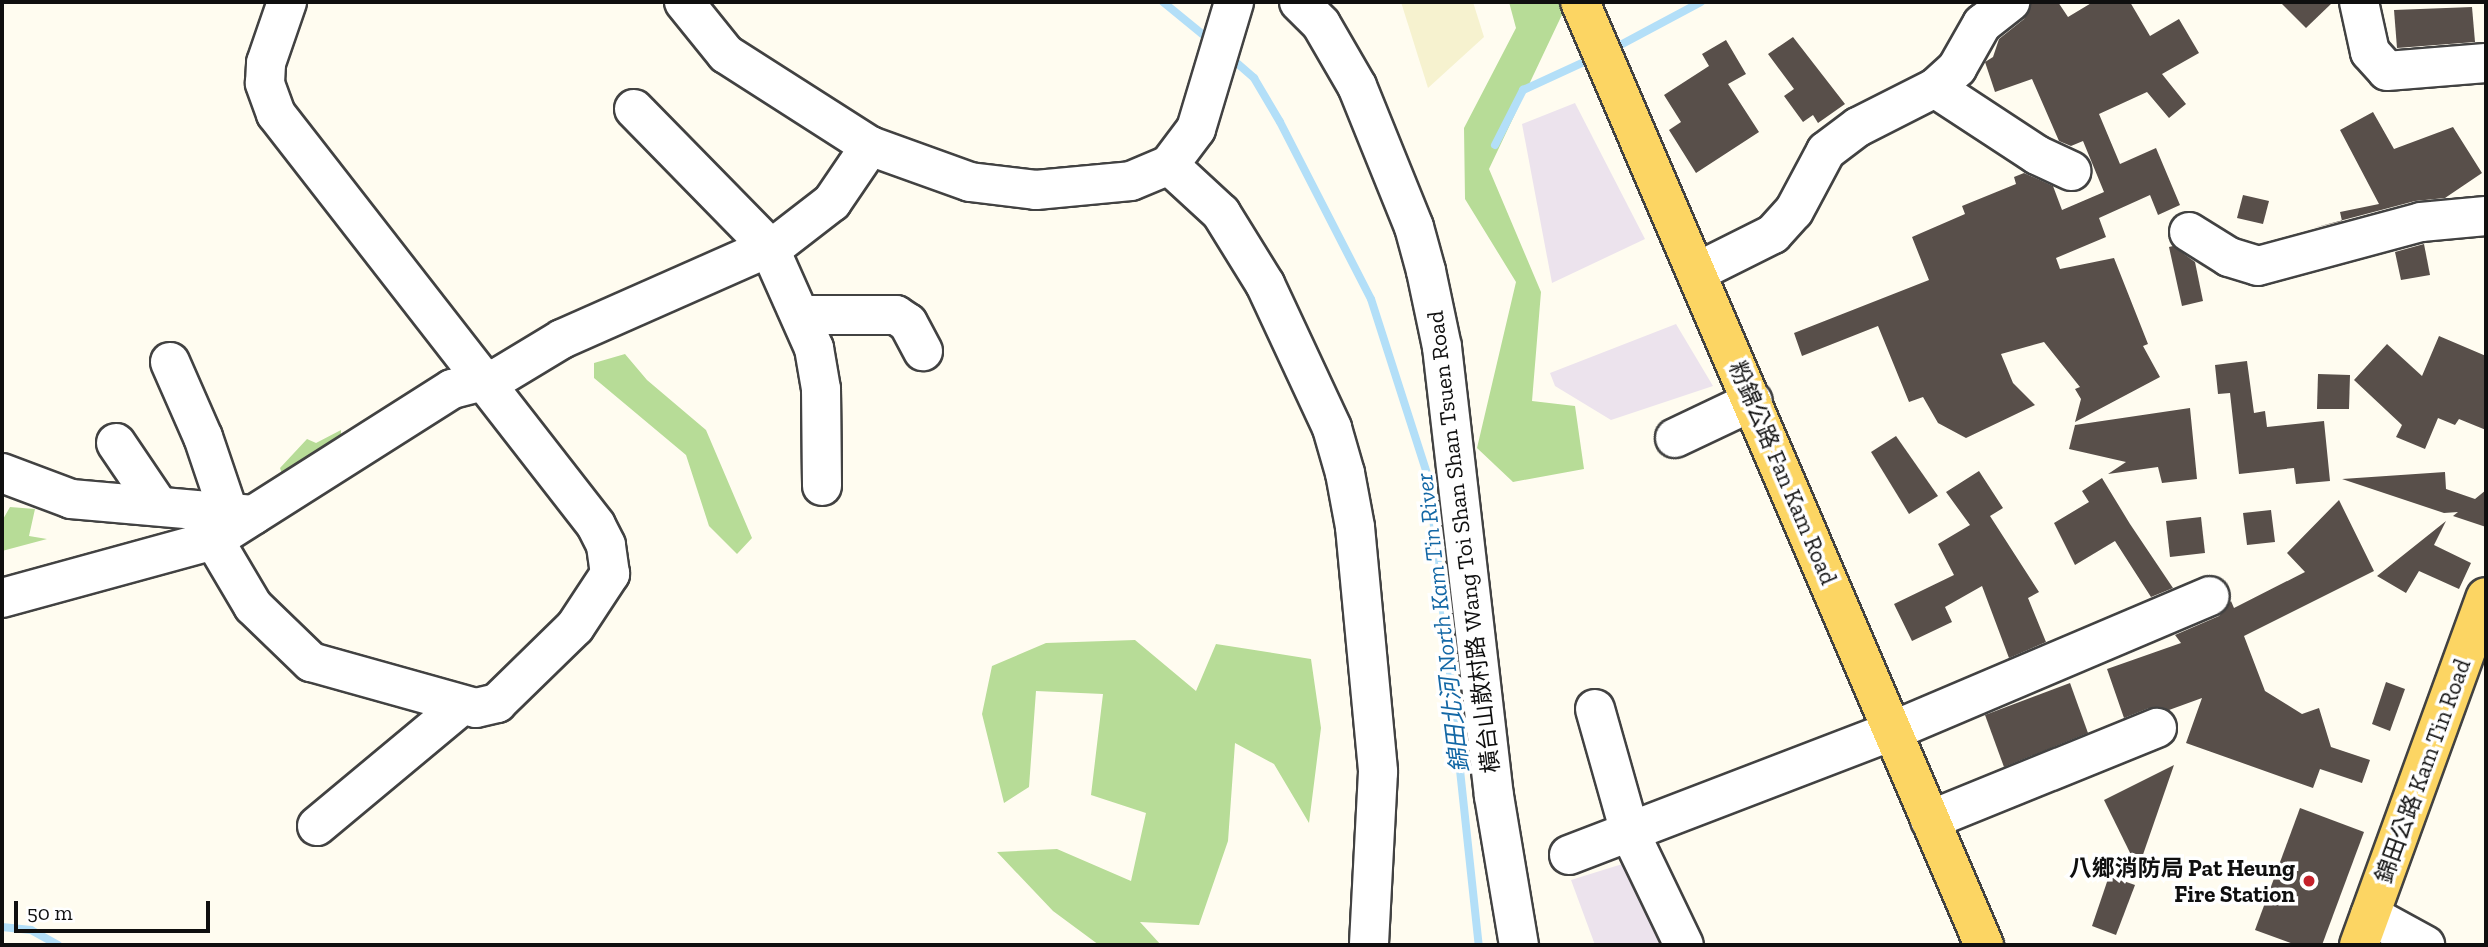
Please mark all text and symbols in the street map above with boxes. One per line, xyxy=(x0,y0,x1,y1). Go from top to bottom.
street label: 橫台山散村路 Wang Toi Shan Shan Tsuen Road xyxy=(1421,309,1505,775)
street label: 粉錦公路 Fan Kam Road xyxy=(1723,357,1843,589)
water label: 錦田北河 North Kam Tin River xyxy=(1409,471,1475,775)
street label: 錦田公路 Kam Tin Road xyxy=(2370,655,2476,887)
place label: 八鄉消防局 Pat Heung Fire Station xyxy=(2069,854,2295,908)
marker: 八鄉消防局 Pat Heung Fire Station xyxy=(2301,873,2317,889)
scale bar xyxy=(18,888,214,932)
text: 50 m xyxy=(27,900,73,925)

